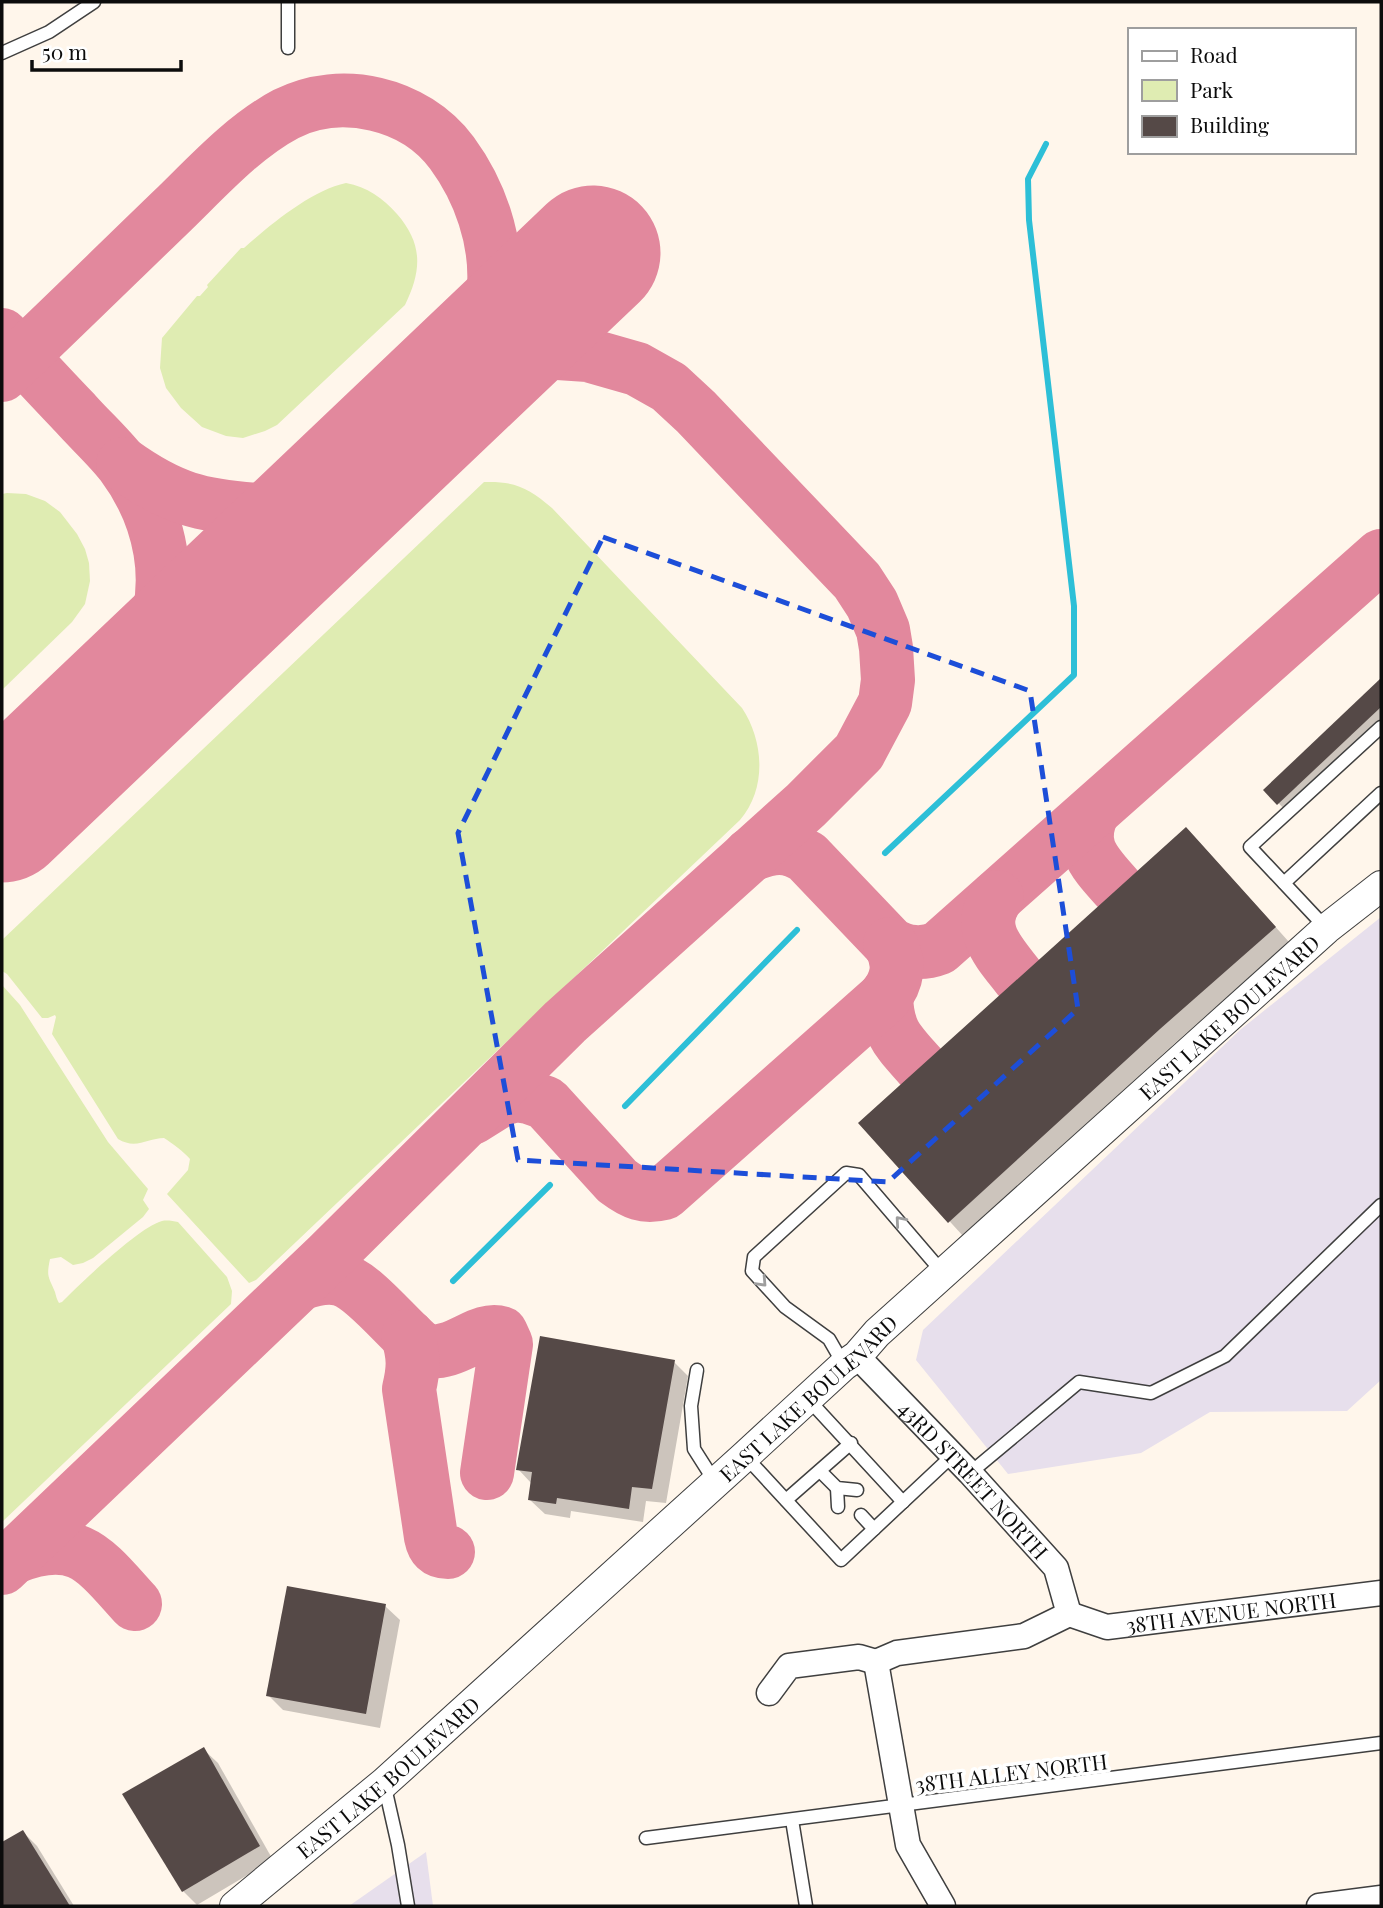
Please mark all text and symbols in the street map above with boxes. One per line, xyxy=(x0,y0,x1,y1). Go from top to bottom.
scale bar xyxy=(32,28,180,72)
legend xyxy=(1128,28,1355,154)
text: 50 m xyxy=(42,37,88,65)
text: Road xyxy=(1190,40,1238,68)
text: Park xyxy=(1190,75,1234,103)
text: Building xyxy=(1190,110,1269,138)
street label: EAST LAKE BOULEVARD xyxy=(1132,928,1325,1105)
one-way arrow xyxy=(895,1216,908,1229)
one-way arrow xyxy=(753,1274,766,1287)
street label: EAST LAKE BOULEVARD xyxy=(713,1308,903,1487)
street label: 43RD STREET NORTH xyxy=(893,1394,1055,1565)
street label: 38TH AVENUE NORTH xyxy=(1124,1585,1338,1639)
street label: EAST LAKE BOULEVARD xyxy=(290,1690,485,1864)
street label: 38TH ALLEY NORTH xyxy=(913,1746,1109,1798)

